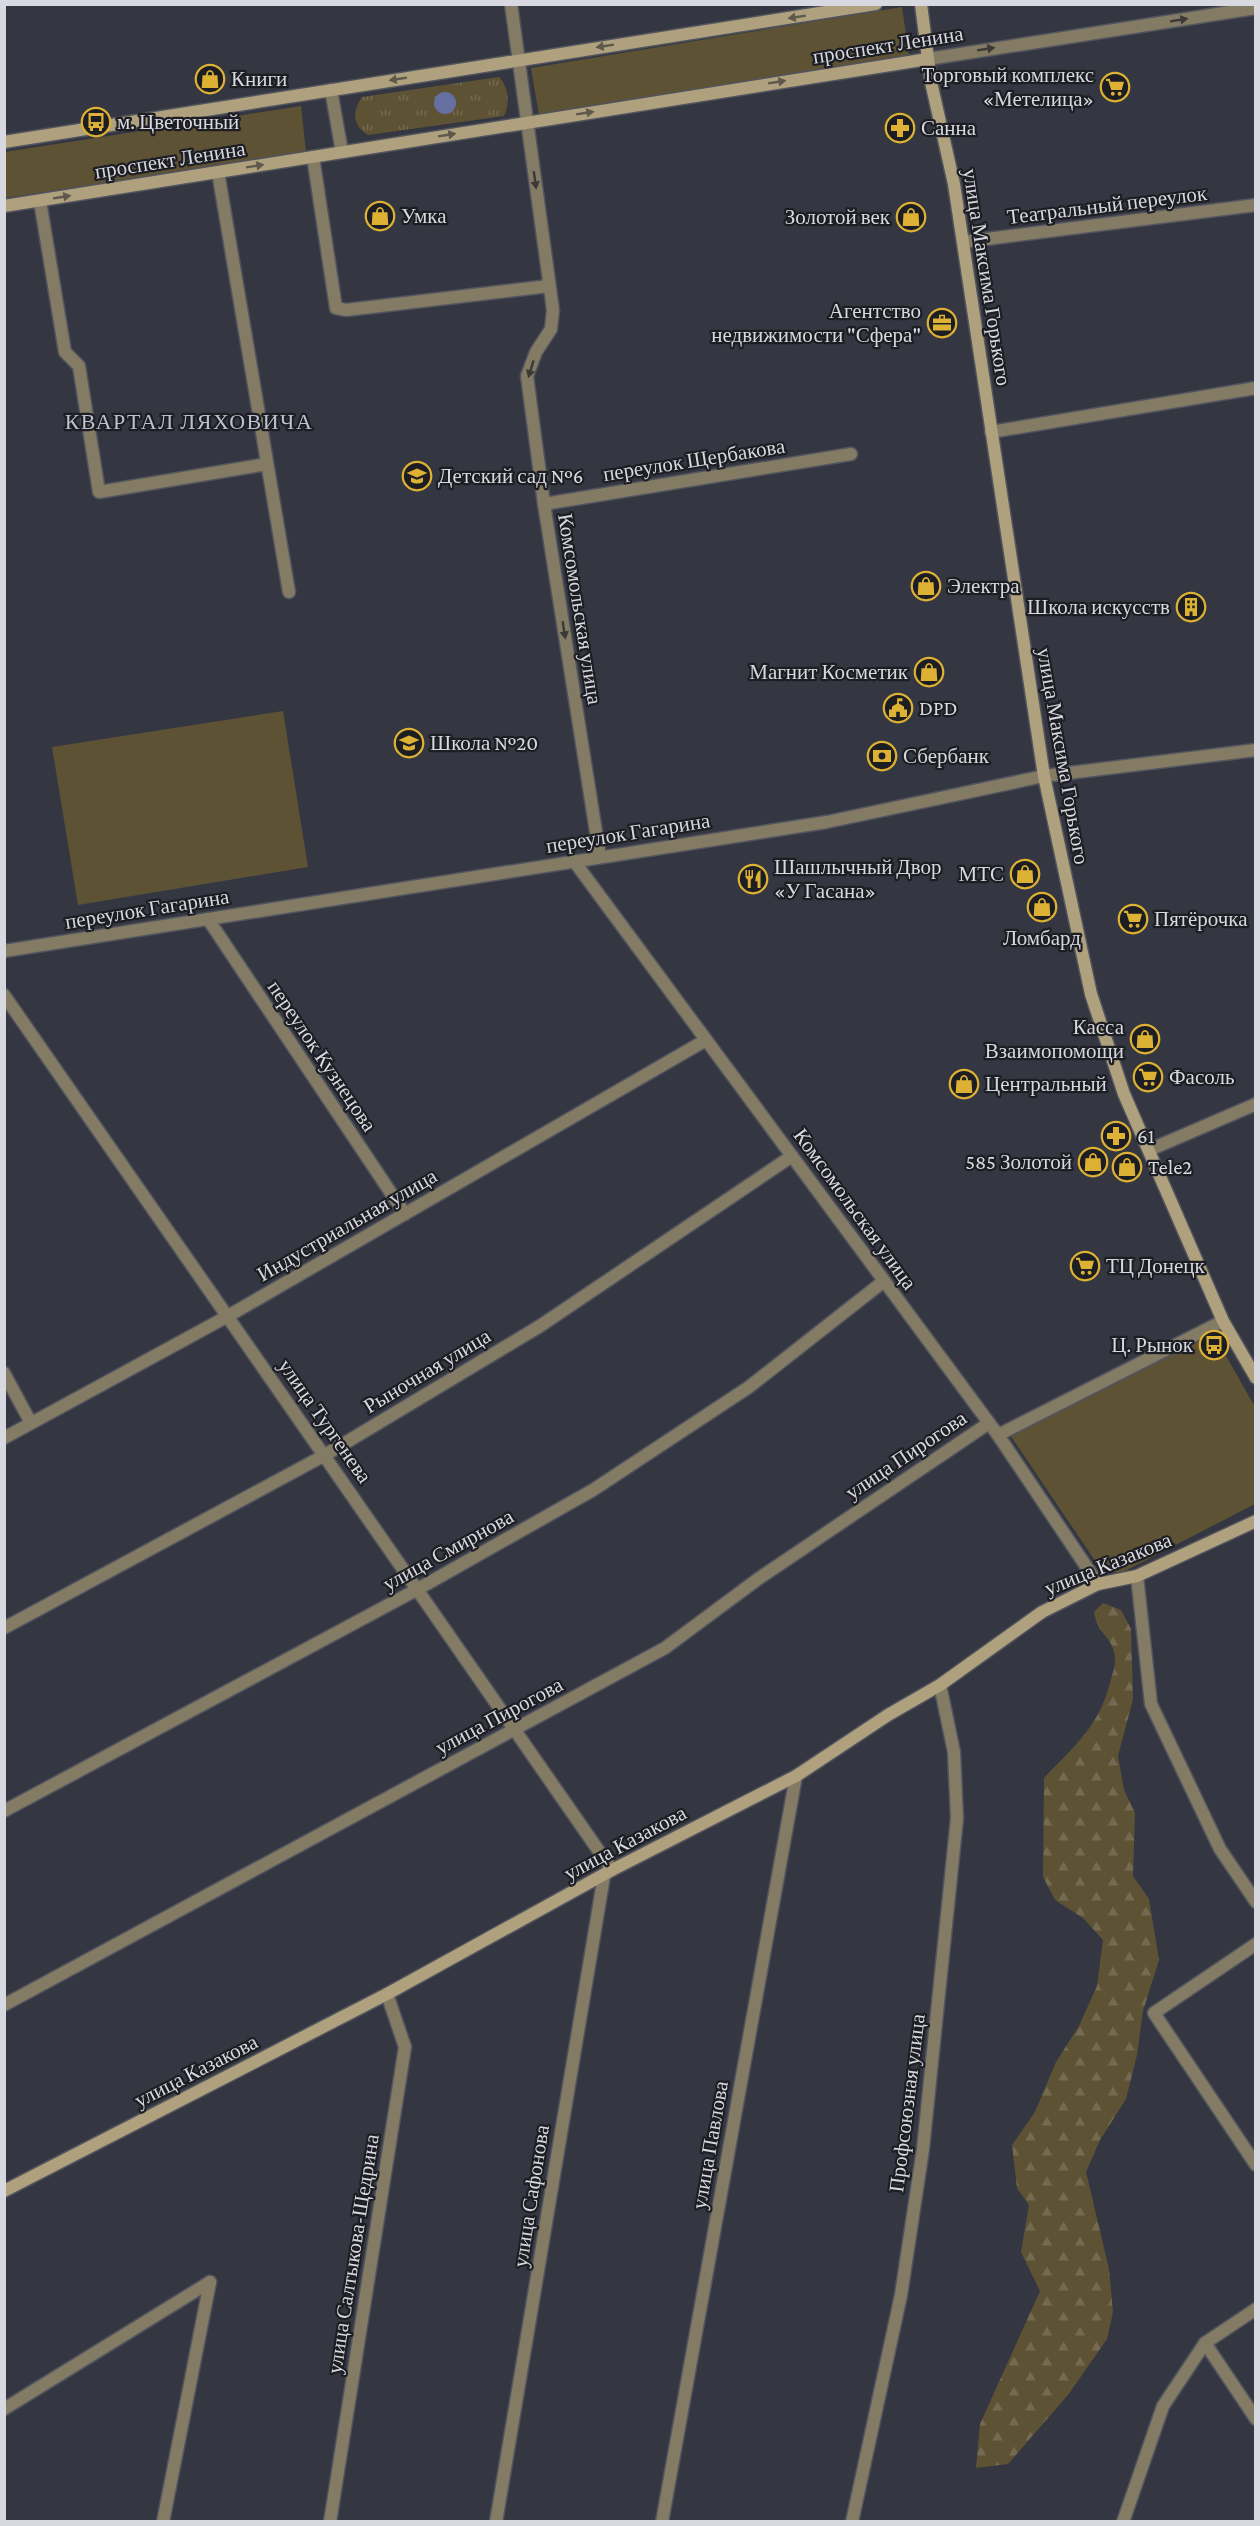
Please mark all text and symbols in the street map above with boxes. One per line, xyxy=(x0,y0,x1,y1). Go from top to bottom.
one-way arrow xyxy=(788,12,807,21)
one-way arrow xyxy=(1169,15,1188,24)
street label: проспект Ленина xyxy=(811,21,966,69)
one-way arrow xyxy=(595,42,614,51)
one-way arrow xyxy=(977,45,996,54)
shop icon: Книги xyxy=(194,63,226,95)
place label: Торговый комплекс «Метелица» xyxy=(921,63,1094,111)
place label: Книги xyxy=(231,67,287,91)
supermarket icon: Торговый комплекс «Метелица» xyxy=(1099,71,1131,103)
one-way arrow xyxy=(388,74,407,83)
one-way arrow xyxy=(768,78,787,87)
bus stop icon: м. Цветочный xyxy=(80,106,112,138)
one-way arrow xyxy=(575,108,594,117)
place label: м. Цветочный xyxy=(117,110,239,134)
pharmacy icon: Санна xyxy=(884,112,916,144)
place label: Санна xyxy=(921,116,977,140)
one-way arrow xyxy=(438,131,457,140)
street label: проспект Ленина xyxy=(93,136,248,184)
one-way arrow xyxy=(245,161,264,170)
street label: улица Максима Горького xyxy=(958,167,1016,387)
one-way arrow xyxy=(530,171,540,190)
street label: Театральный переулок xyxy=(1006,181,1209,229)
one-way arrow xyxy=(53,192,72,201)
shop icon: Умка xyxy=(364,200,396,232)
shop icon: Золотой век xyxy=(895,201,927,233)
place label: Умка xyxy=(401,204,447,228)
place label: Золотой век xyxy=(785,205,891,229)
place label: Агентство недвижимости "Сфера" xyxy=(711,299,921,347)
office icon: Агентство недвижимости "Сфера" xyxy=(926,307,958,339)
one-way arrow xyxy=(526,360,535,378)
district label: КВАРТАЛ ЛЯХОВИЧА xyxy=(65,409,313,434)
street label: переулок Щербакова xyxy=(601,434,787,486)
school or university icon: Детский сад №6 xyxy=(401,460,433,492)
place label: Детский сад №6 xyxy=(438,464,583,488)
street label: Комсомольская улица xyxy=(553,512,607,707)
shop icon: Электра xyxy=(910,570,942,602)
place label: Электра xyxy=(947,574,1020,598)
building icon: Школа искусств xyxy=(1175,591,1207,623)
place label: Школа искусств xyxy=(1027,595,1170,619)
one-way arrow xyxy=(560,621,569,640)
street label: улица Максима Горького xyxy=(1032,646,1094,866)
shop icon: Магнит Косметик xyxy=(913,656,945,688)
place label: Магнит Косметик xyxy=(749,660,909,684)
public building icon: DPD xyxy=(882,692,914,724)
place label: DPD xyxy=(919,696,958,720)
school or university icon: Школа №20 xyxy=(393,727,425,759)
place label: Школа №20 xyxy=(430,731,538,755)
bank icon: Сбербанк xyxy=(866,740,898,772)
place label: Сбербанк xyxy=(903,744,990,768)
street label: переулок Гагарина xyxy=(544,808,712,858)
place label: Шашлычный Двор «У Гасана» xyxy=(774,855,941,903)
shop icon: МТС xyxy=(1009,858,1041,890)
place label: МТС xyxy=(958,862,1004,886)
restaurant icon: Шашлычный Двор «У Гасана» xyxy=(737,863,769,895)
street label: переулок Гагарина xyxy=(63,884,231,934)
shop icon: Ломбард xyxy=(1026,891,1058,923)
supermarket icon: Пятёрочка xyxy=(1117,903,1149,935)
place label: Пятёрочка xyxy=(1154,907,1248,931)
place label: Ломбард xyxy=(1003,926,1081,950)
street label: переулок Кузнецова xyxy=(263,976,382,1137)
place label: Касса Взаимопомощи xyxy=(985,1015,1125,1063)
shop icon: Касса Взаимопомощи xyxy=(1129,1023,1161,1055)
supermarket icon: Фасоль xyxy=(1132,1061,1164,1093)
place label: Фасоль xyxy=(1169,1065,1235,1089)
shop icon: Центральный xyxy=(948,1068,980,1100)
place label: Центральный xyxy=(985,1072,1107,1096)
pharmacy icon: 61 xyxy=(1100,1120,1132,1152)
street label: Комсомольская улица xyxy=(788,1124,922,1295)
place label: 61 xyxy=(1137,1124,1155,1148)
shop icon: 585 Золотой xyxy=(1077,1146,1109,1178)
place label: 585 Золотой xyxy=(965,1150,1072,1174)
shop icon: Tele2 xyxy=(1111,1151,1143,1183)
place label: Tele2 xyxy=(1148,1155,1192,1179)
street label: Индустриальная улица xyxy=(253,1163,442,1286)
supermarket icon: ТЦ Донецк xyxy=(1069,1250,1101,1282)
place label: ТЦ Донецк xyxy=(1106,1254,1206,1278)
street label: Рыночная улица xyxy=(359,1323,495,1418)
bus stop icon: Ц. Рынок xyxy=(1198,1329,1230,1361)
place label: Ц. Рынок xyxy=(1111,1333,1194,1357)
street label: улица Тургенева xyxy=(273,1354,377,1488)
street label: улица Пирогова xyxy=(841,1405,972,1504)
street label: улица Смирнова xyxy=(379,1504,518,1596)
street label: улица Казакова xyxy=(1041,1527,1176,1600)
street label: улица Пирогова xyxy=(431,1672,567,1760)
street label: улица Казакова xyxy=(560,1800,691,1885)
street label: Профсоюзная улица xyxy=(884,2012,930,2194)
street label: улица Казакова xyxy=(130,2029,262,2112)
street label: улица Павлова xyxy=(687,2078,733,2211)
street label: улица Сафонова xyxy=(508,2122,554,2269)
street label: улица Салтыкова-Щедрина xyxy=(322,2132,384,2376)

